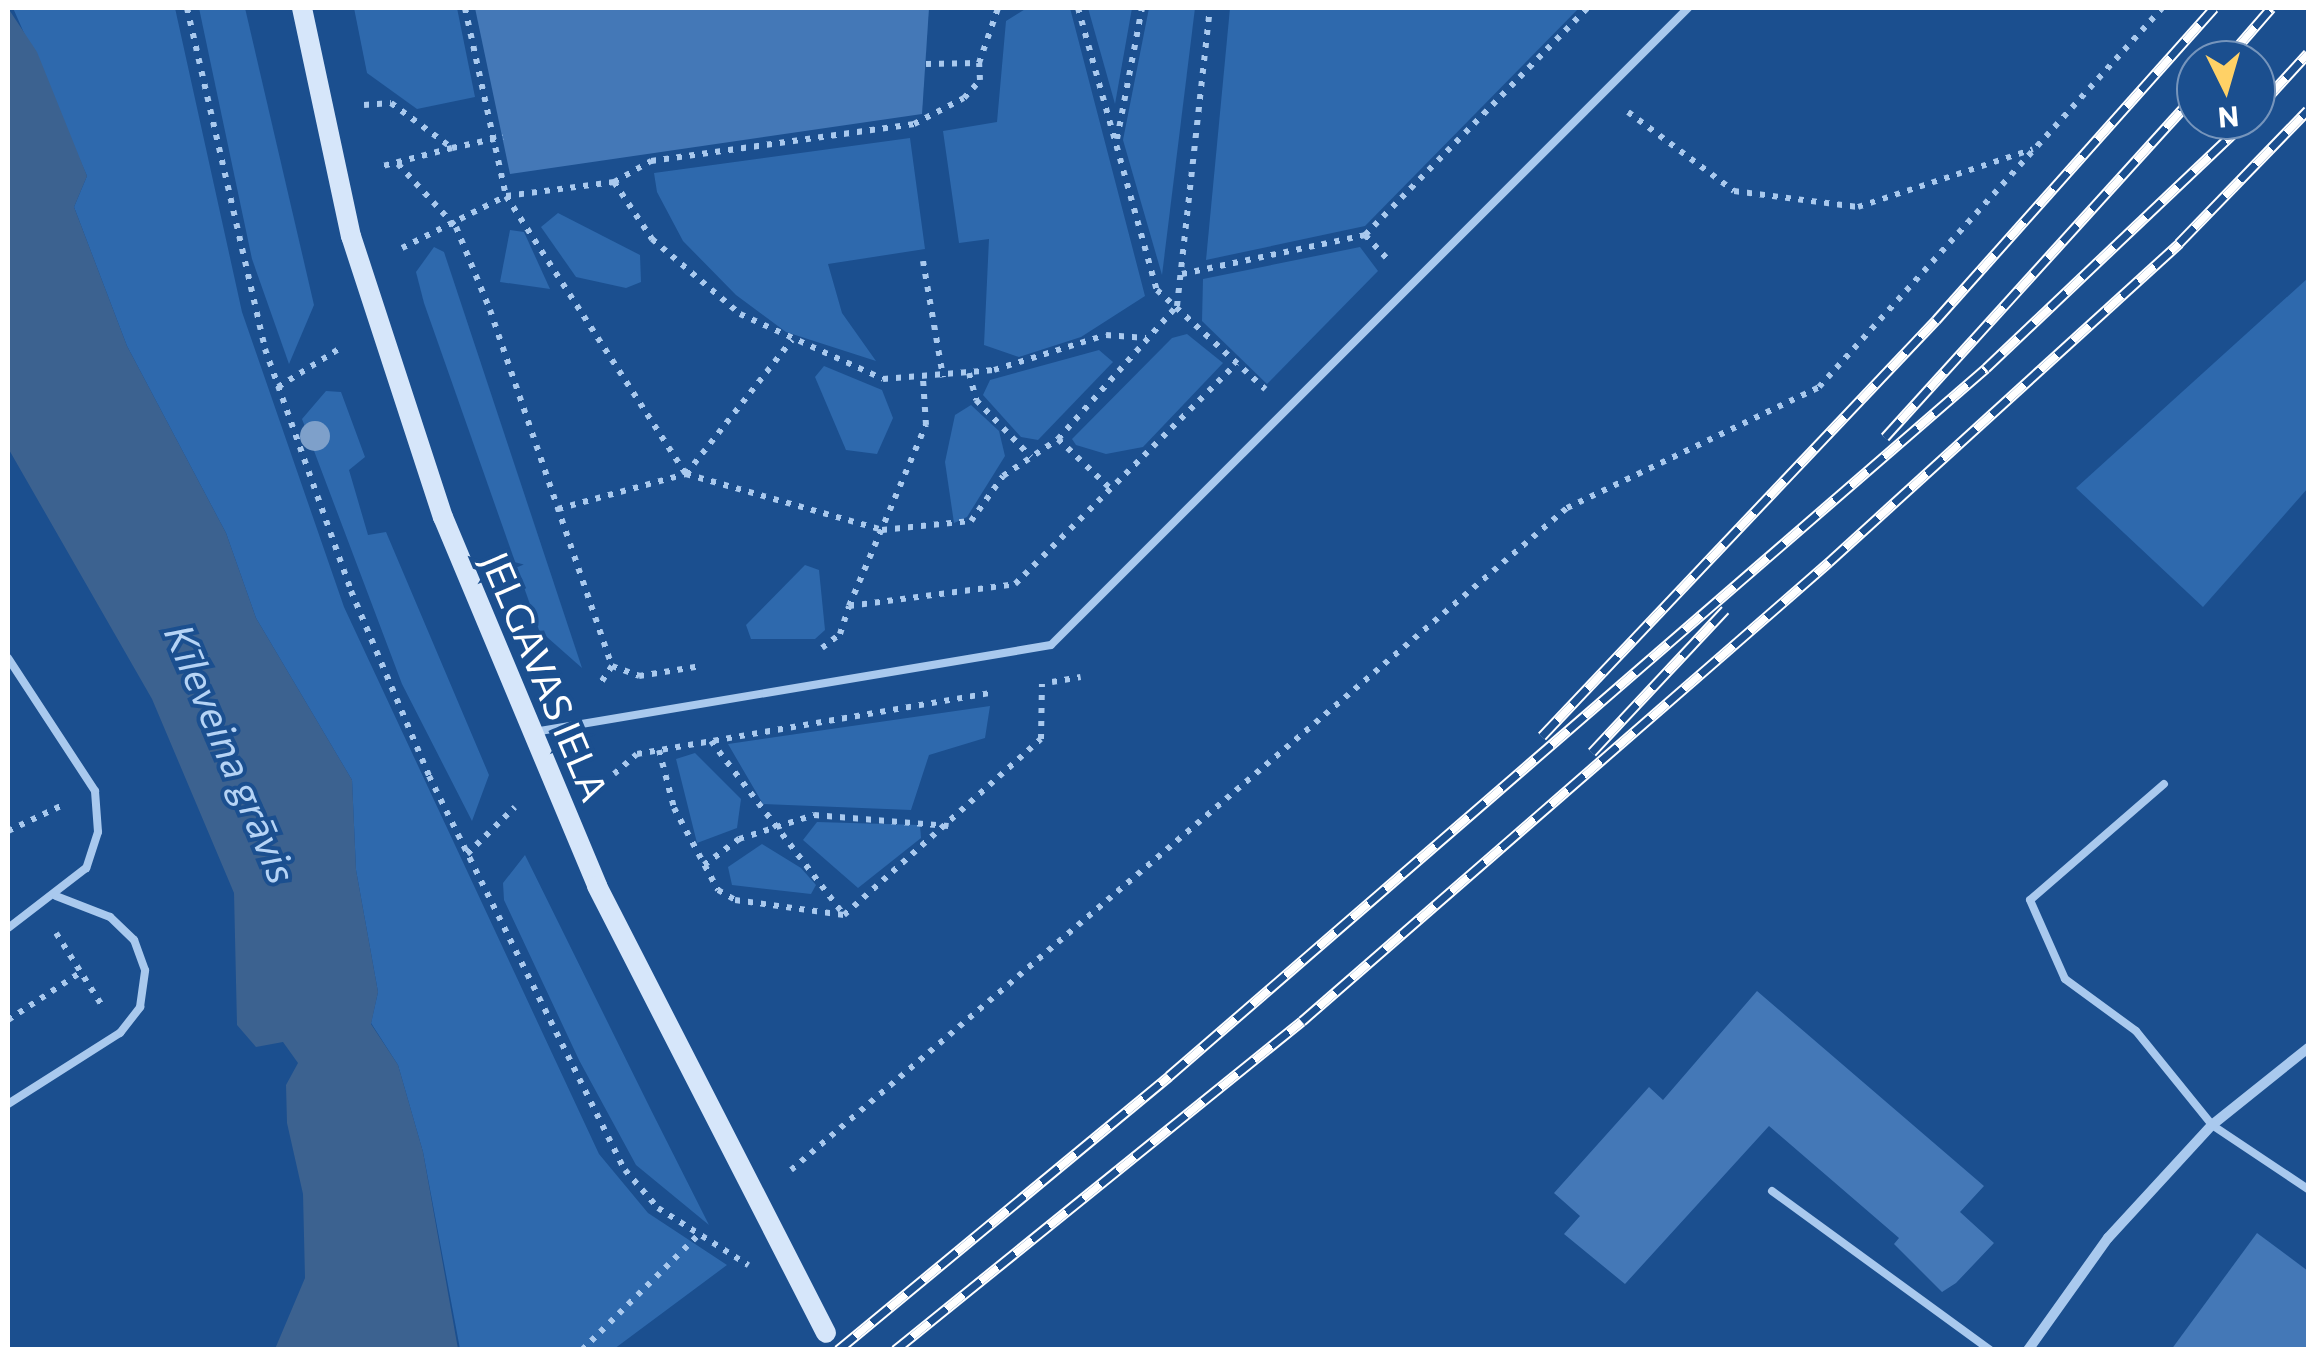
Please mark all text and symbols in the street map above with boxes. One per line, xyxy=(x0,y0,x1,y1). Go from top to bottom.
north arrow xyxy=(2176,40,2276,140)
text: N xyxy=(2216,100,2240,136)
street label: JELGAVAS IELA xyxy=(473,545,619,807)
water label: Kīleveina grāvis xyxy=(156,616,308,890)

